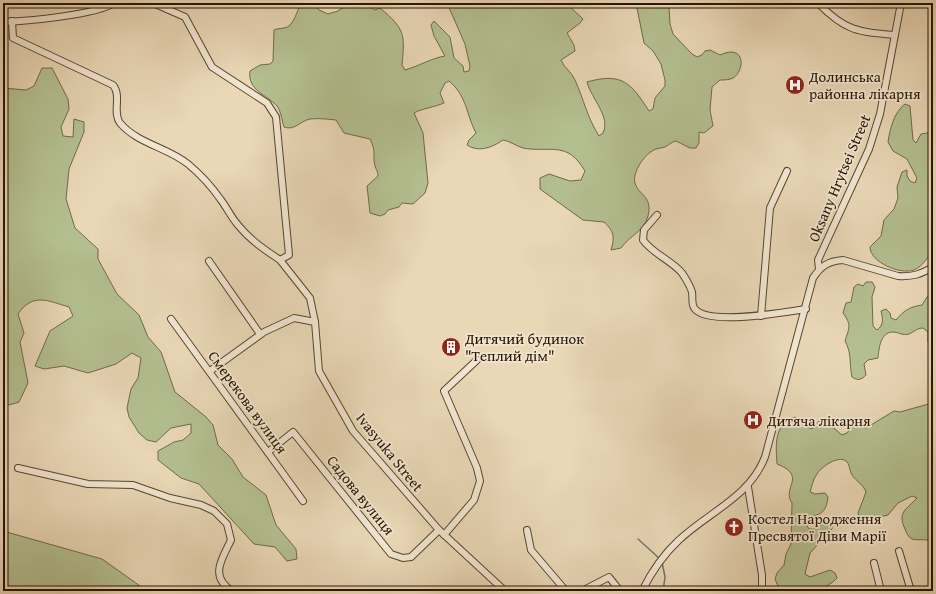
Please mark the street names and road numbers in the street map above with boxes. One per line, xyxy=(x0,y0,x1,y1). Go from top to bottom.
street label: Oksany Hrytsei Street xyxy=(803,111,876,245)
street label: Смерекова вулиця xyxy=(203,346,293,458)
street label: Ivasyuka Street xyxy=(352,408,429,497)
street label: Садова вулиця xyxy=(322,451,400,540)

